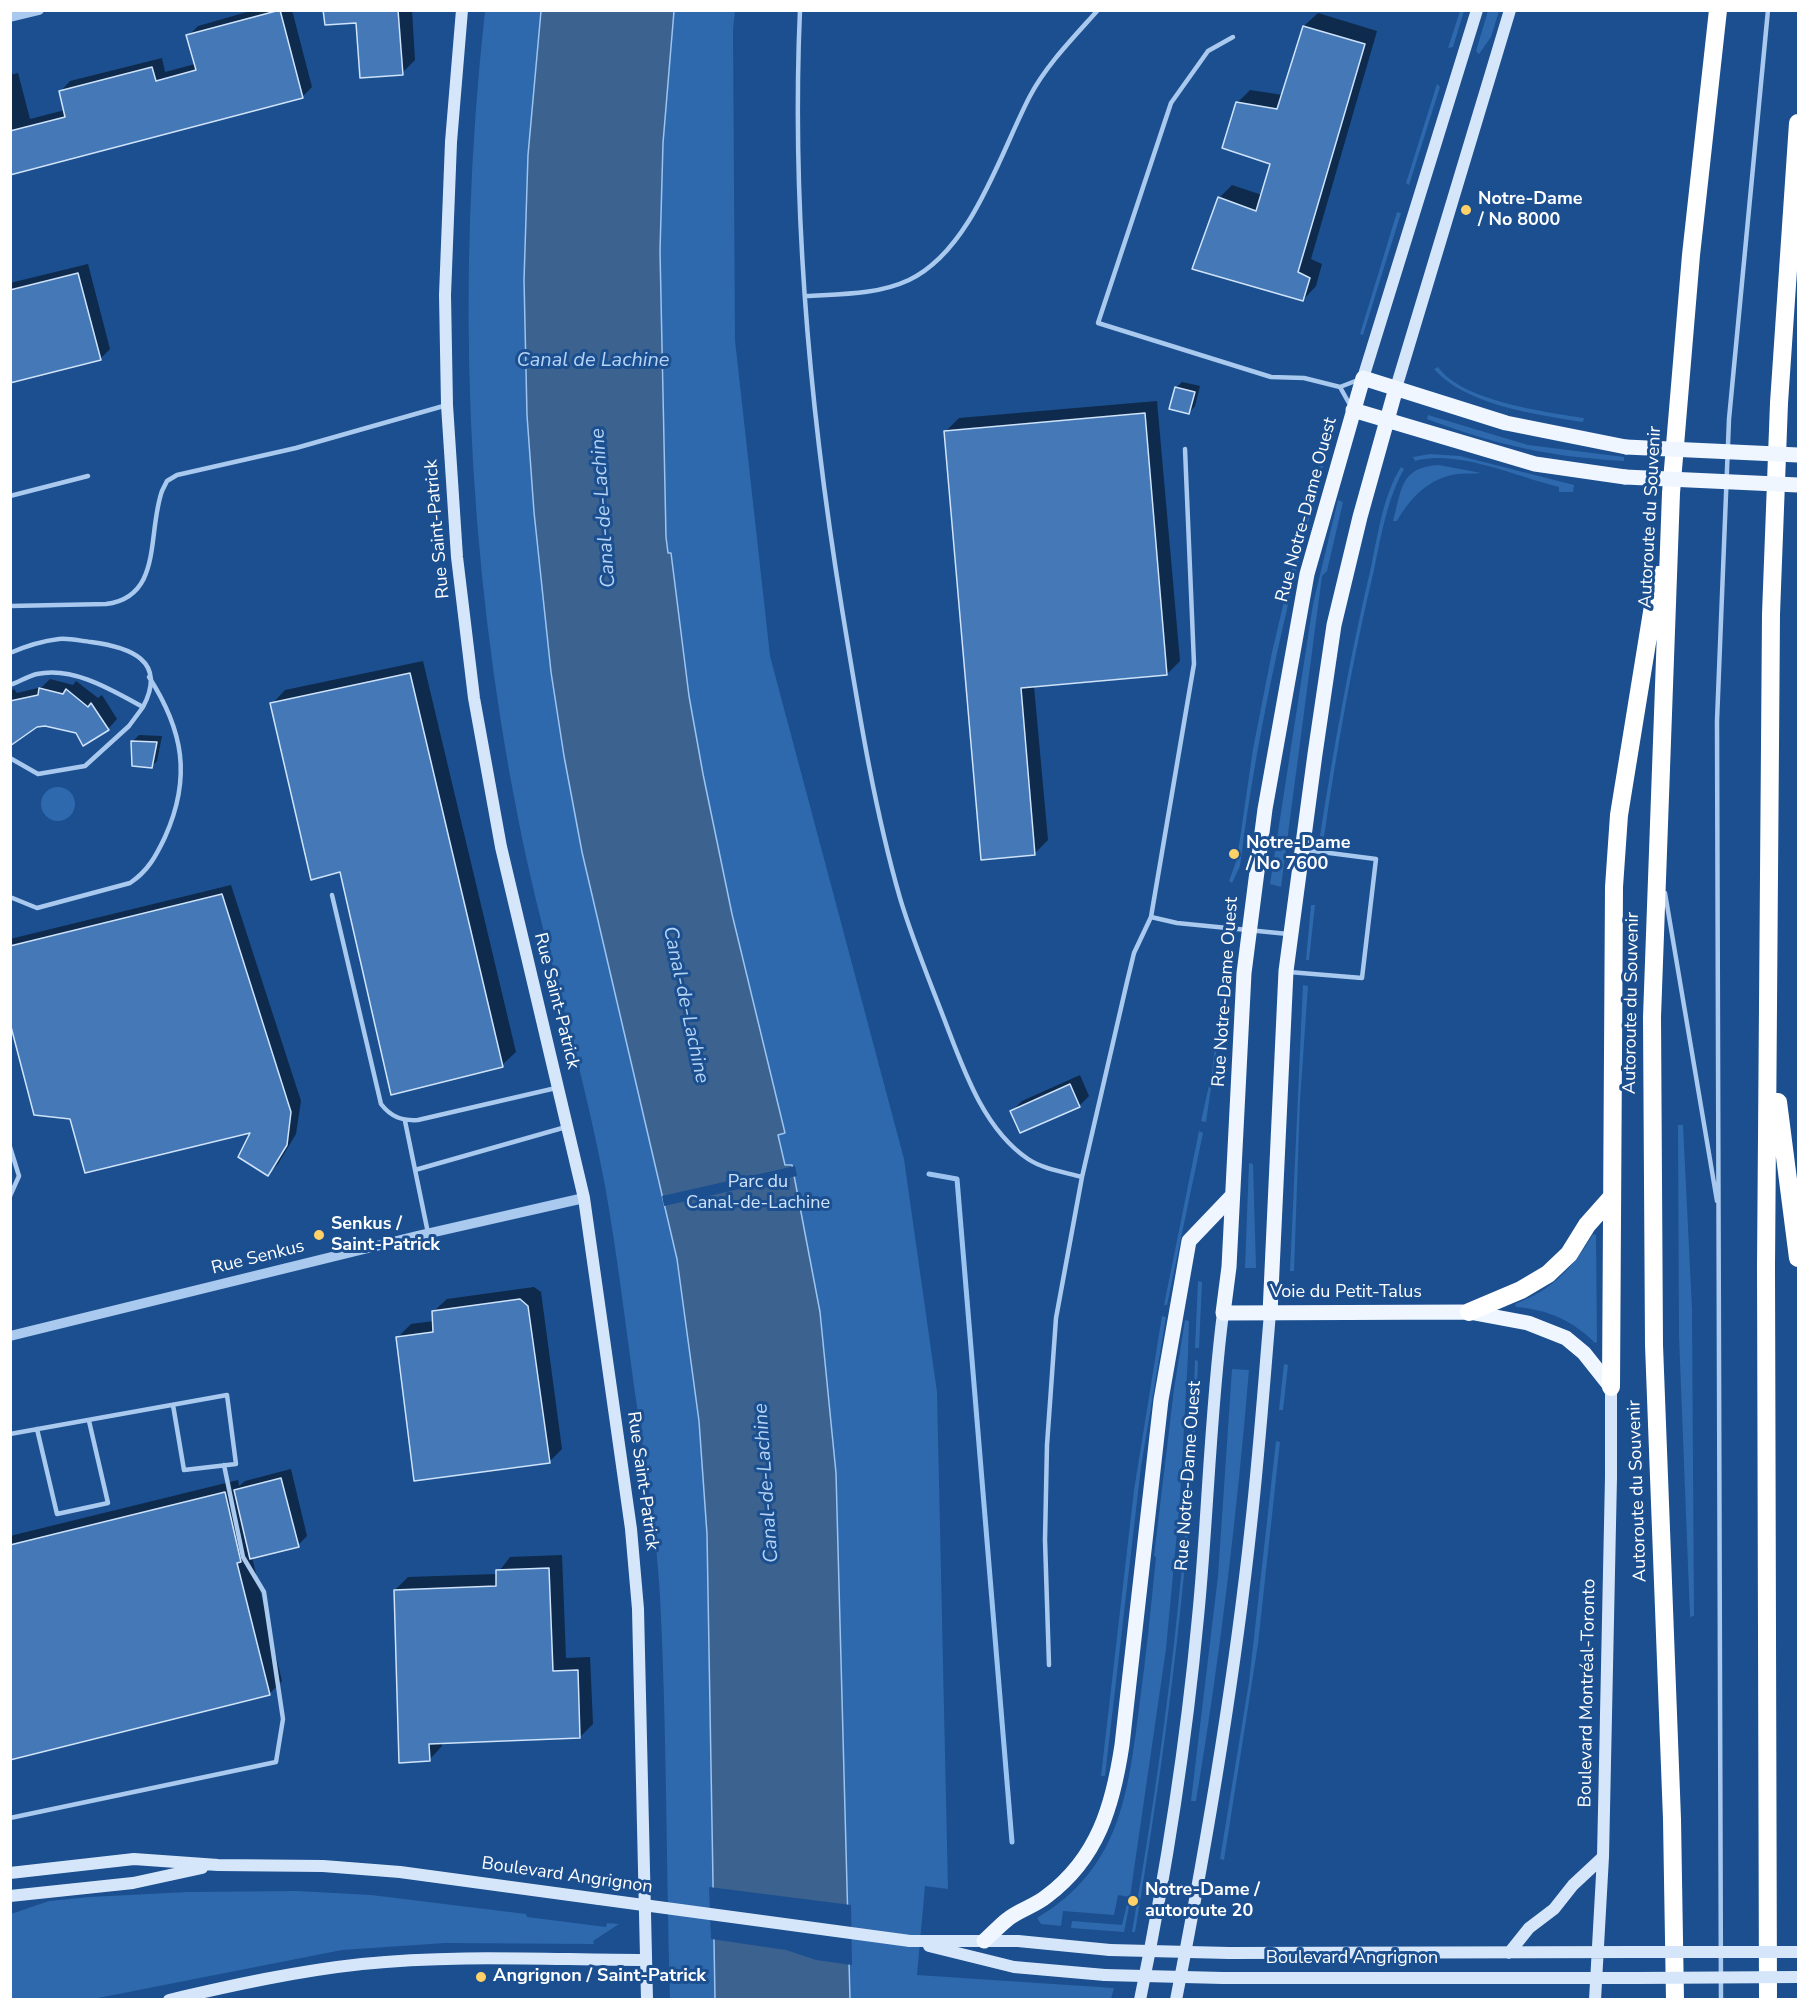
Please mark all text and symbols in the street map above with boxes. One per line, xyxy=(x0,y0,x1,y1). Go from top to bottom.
place label: Notre-Dame / No 8000 xyxy=(1478,189,1582,232)
marker: Notre-Dame / No 8000 xyxy=(1459,203,1473,217)
water label: Canal de Lachine xyxy=(517,349,669,373)
street label: Rue Notre-Dame Ouest xyxy=(1272,415,1342,605)
street label: Autoroute du Souvenir xyxy=(1635,425,1667,609)
water label: Canal-de-Lachine xyxy=(586,427,622,589)
street label: Rue Saint-Patrick xyxy=(421,458,455,600)
place label: Notre-Dame / No 7600 xyxy=(1246,833,1350,876)
marker: Notre-Dame / No 7600 xyxy=(1227,847,1241,861)
street label: Rue Notre-Dame Ouest xyxy=(1209,896,1243,1088)
street label: Autoroute du Souvenir xyxy=(1620,912,1644,1094)
water label: Canal-de-Lachine xyxy=(657,924,713,1086)
street label: Rue Saint-Patrick xyxy=(529,931,583,1071)
park label: Parc du Canal-de-Lachine xyxy=(686,1172,830,1214)
place label: Senkus / Saint-Patrick xyxy=(331,1214,440,1256)
marker: Senkus / Saint-Patrick xyxy=(312,1228,326,1242)
street label: Rue Senkus xyxy=(209,1236,307,1280)
street label: Voie du Petit-Talus xyxy=(1270,1282,1422,1304)
street label: Rue Notre-Dame Ouest xyxy=(1172,1380,1206,1572)
street label: Autoroute du Souvenir xyxy=(1624,1400,1652,1582)
water label: Canal-de-Lachine xyxy=(749,1402,785,1564)
street label: Rue Saint-Patrick xyxy=(622,1410,662,1552)
street label: Boulevard Montréal-Toronto xyxy=(1575,1579,1601,1807)
street label: Boulevard Angrignon xyxy=(480,1853,654,1899)
place label: Notre-Dame / autoroute 20 xyxy=(1145,1880,1260,1922)
marker: Notre-Dame / autoroute 20 xyxy=(1126,1894,1140,1908)
street label: Boulevard Angrignon xyxy=(1266,1948,1438,1970)
place label: Angrignon / Saint-Patrick xyxy=(493,1966,706,1988)
marker: Angrignon / Saint-Patrick xyxy=(474,1970,488,1984)

